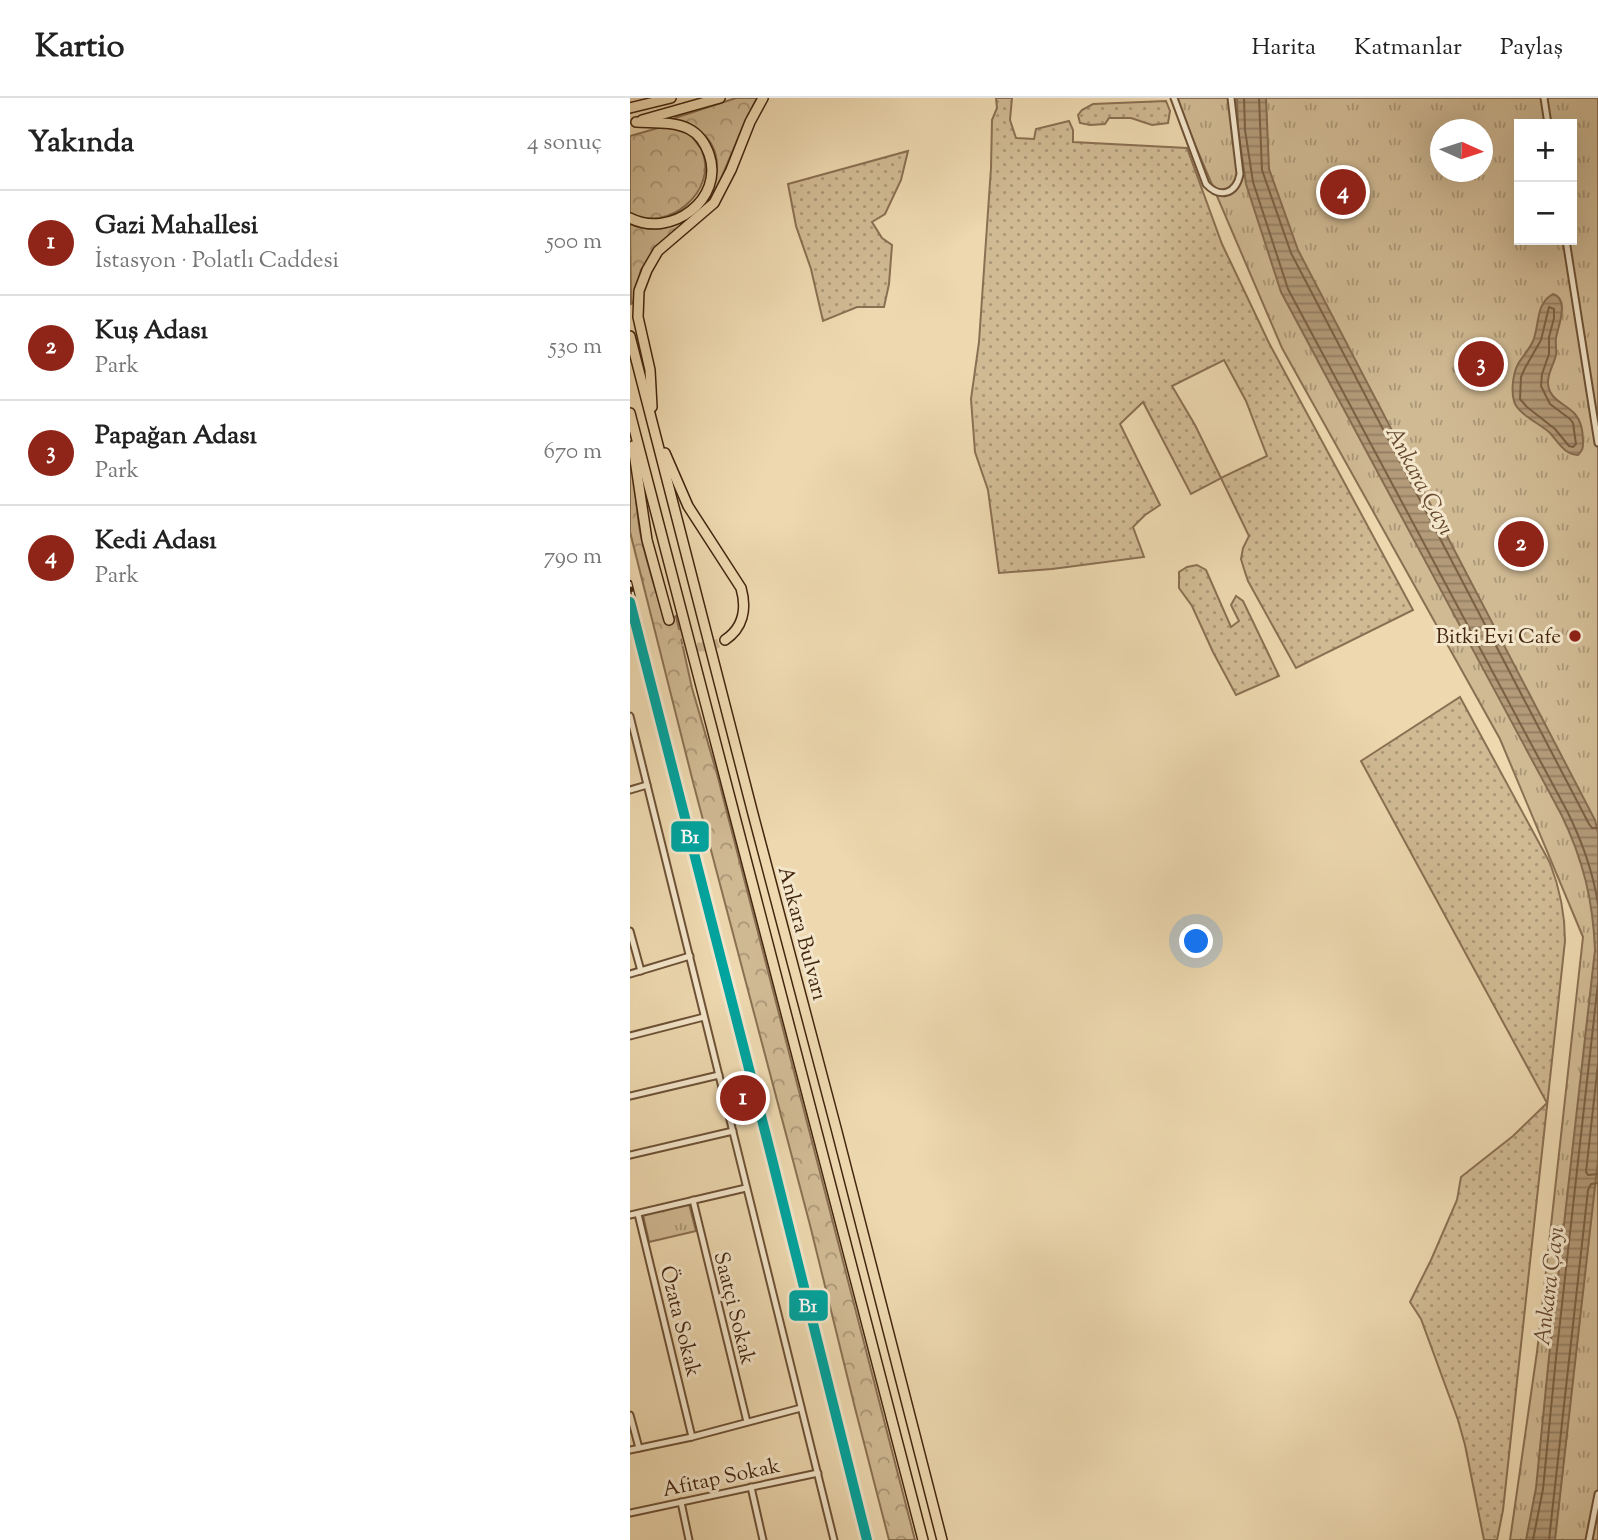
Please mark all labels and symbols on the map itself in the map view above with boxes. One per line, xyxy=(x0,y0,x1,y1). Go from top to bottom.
north arrow xyxy=(1430,119,1493,182)
pin: 4 xyxy=(1320,166,1366,218)
pin: 3 xyxy=(1458,338,1504,390)
water label: Ankara Çayı xyxy=(1376,421,1461,542)
pin: 2 xyxy=(1498,518,1544,570)
place label: Bitki Evi Cafe xyxy=(1436,623,1561,653)
marker: Bitki Evi Cafe xyxy=(1567,628,1583,644)
line badge: B1 xyxy=(670,820,710,853)
text: B1 xyxy=(681,825,700,852)
street label: Ankara Bulvarı xyxy=(769,863,833,1004)
your location xyxy=(1179,924,1213,958)
pin: 1 xyxy=(720,1072,766,1124)
water label: Ankara Çayı xyxy=(1527,1225,1574,1348)
street label: Saatçi Sokak xyxy=(705,1249,762,1369)
street label: Özata Sokak xyxy=(651,1263,707,1381)
line badge: B1 xyxy=(788,1289,829,1322)
text: B1 xyxy=(799,1294,818,1321)
street label: Afitap Sokak xyxy=(660,1452,783,1506)

